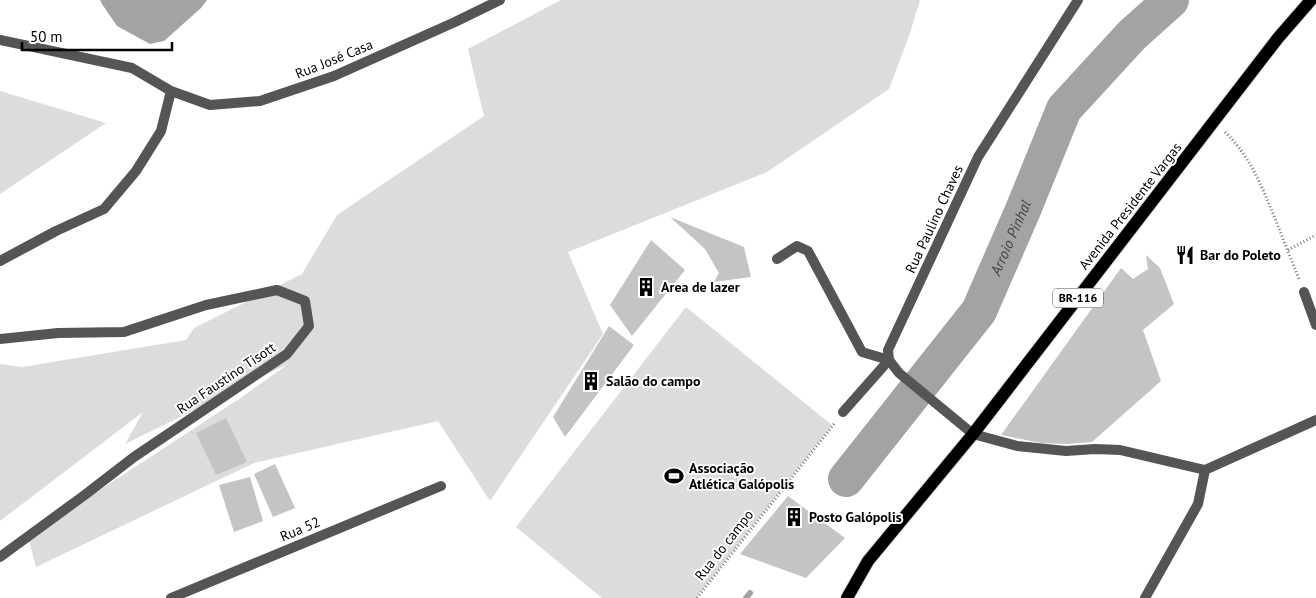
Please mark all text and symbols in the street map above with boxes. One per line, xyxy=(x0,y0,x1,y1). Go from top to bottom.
scale bar xyxy=(22,20,172,52)
text: 50 m xyxy=(30,27,63,46)
street label: Rua José Casa xyxy=(292,35,376,83)
street label: Avenida Presidente Vargas xyxy=(1075,139,1185,273)
street label: Rua Paulino Chaves xyxy=(901,162,967,276)
water label: Arroio Pinhal xyxy=(985,197,1035,279)
restaurant icon: Bar do Poleto xyxy=(1174,244,1196,266)
place label: Bar do Poleto xyxy=(1200,246,1281,264)
building icon: Area de lazer xyxy=(635,276,657,298)
place label: Area de lazer xyxy=(661,278,740,296)
road number: BR-116 xyxy=(1053,288,1103,308)
street label: Rua Faustino Tisott xyxy=(173,338,279,418)
building icon: Salão do campo xyxy=(580,370,602,392)
place label: Salão do campo xyxy=(606,372,701,390)
place label: Associação Atlética Galópolis xyxy=(689,459,794,493)
sports icon: Associação Atlética Galópolis xyxy=(663,465,685,487)
street label: Rua do campo xyxy=(691,506,757,584)
building icon: Posto Galópolis xyxy=(783,506,805,528)
place label: Posto Galópolis xyxy=(809,508,902,526)
street label: Rua 52 xyxy=(277,513,323,545)

